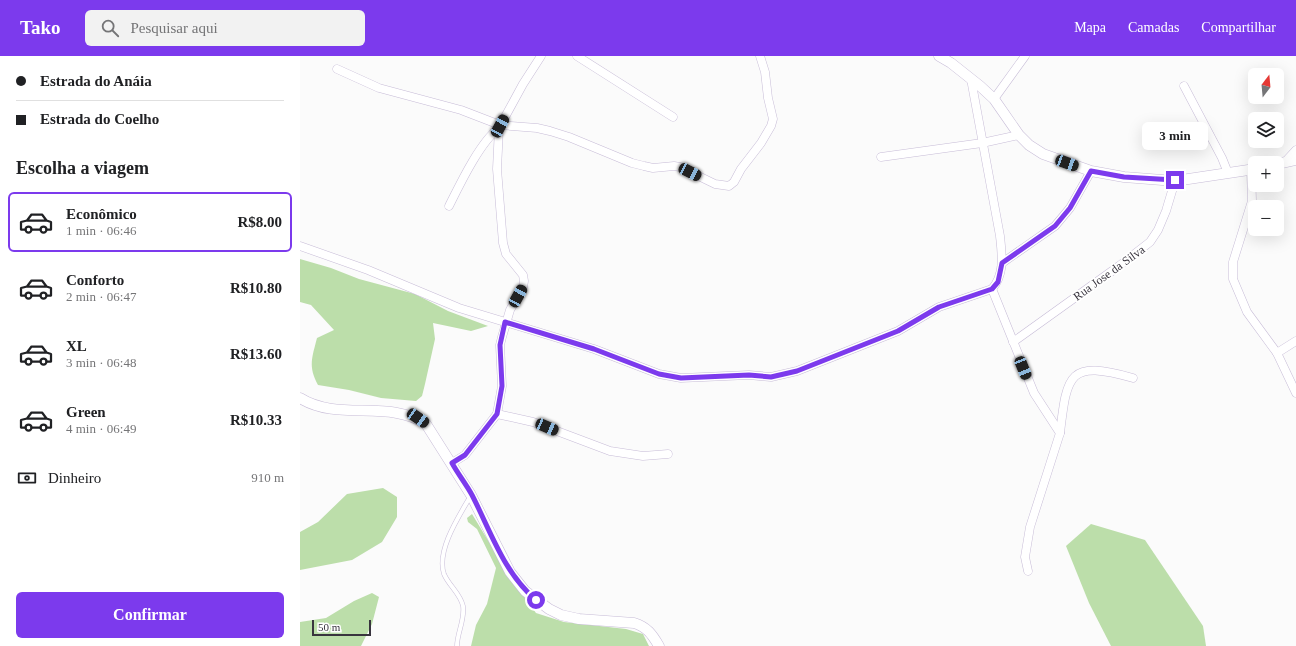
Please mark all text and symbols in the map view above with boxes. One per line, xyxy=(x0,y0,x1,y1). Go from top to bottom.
search box xyxy=(85,10,365,46)
text: Tako xyxy=(20,17,61,38)
icon: search xyxy=(99,17,121,39)
text: Pesquisar aqui xyxy=(131,20,218,36)
text: Mapa xyxy=(1074,20,1106,35)
text: Camadas xyxy=(1128,20,1179,35)
text: Compartilhar xyxy=(1201,20,1276,35)
north arrow xyxy=(1248,68,1284,104)
map controls xyxy=(1248,68,1284,236)
text: Estrada do Anáia xyxy=(40,73,152,89)
text: Estrada do Coelho xyxy=(40,111,159,127)
button: layers xyxy=(1248,112,1284,148)
car xyxy=(489,113,511,139)
callout: 3 min xyxy=(1142,122,1208,150)
text: 3 min xyxy=(1159,128,1191,143)
car xyxy=(1054,153,1080,173)
button: + xyxy=(1248,156,1284,192)
text: Escolha a viagem xyxy=(16,158,149,178)
car xyxy=(677,161,703,183)
route end xyxy=(1166,171,1184,189)
button: − xyxy=(1248,200,1284,236)
icon: car xyxy=(18,204,54,240)
text: Econômico xyxy=(66,206,137,222)
text: R$8.00 xyxy=(237,214,282,230)
text: 1 min · 06:46 xyxy=(66,223,136,238)
street label: Rua Jose da Silva xyxy=(1071,242,1148,304)
icon: car xyxy=(18,270,54,306)
text: Conforto xyxy=(66,272,124,288)
text: R$10.80 xyxy=(230,280,282,296)
car xyxy=(507,283,529,309)
text: 2 min · 06:47 xyxy=(66,289,136,304)
icon: car xyxy=(18,336,54,372)
text: XL xyxy=(66,338,87,354)
text: R$13.60 xyxy=(230,346,282,362)
text: 3 min · 06:48 xyxy=(66,355,136,370)
car xyxy=(1013,355,1033,381)
icon: car xyxy=(18,402,54,438)
text: Green xyxy=(66,404,106,420)
car xyxy=(405,406,431,430)
text: R$10.33 xyxy=(230,412,282,428)
car xyxy=(534,417,560,437)
text: 4 min · 06:49 xyxy=(66,421,136,436)
icon: cash xyxy=(16,467,38,489)
text: Dinheiro xyxy=(48,470,101,486)
text: 910 m xyxy=(251,470,284,485)
route start xyxy=(527,591,545,609)
button: Confirmar xyxy=(16,592,284,638)
scale bar xyxy=(312,618,371,637)
text: 50 m xyxy=(318,621,340,633)

